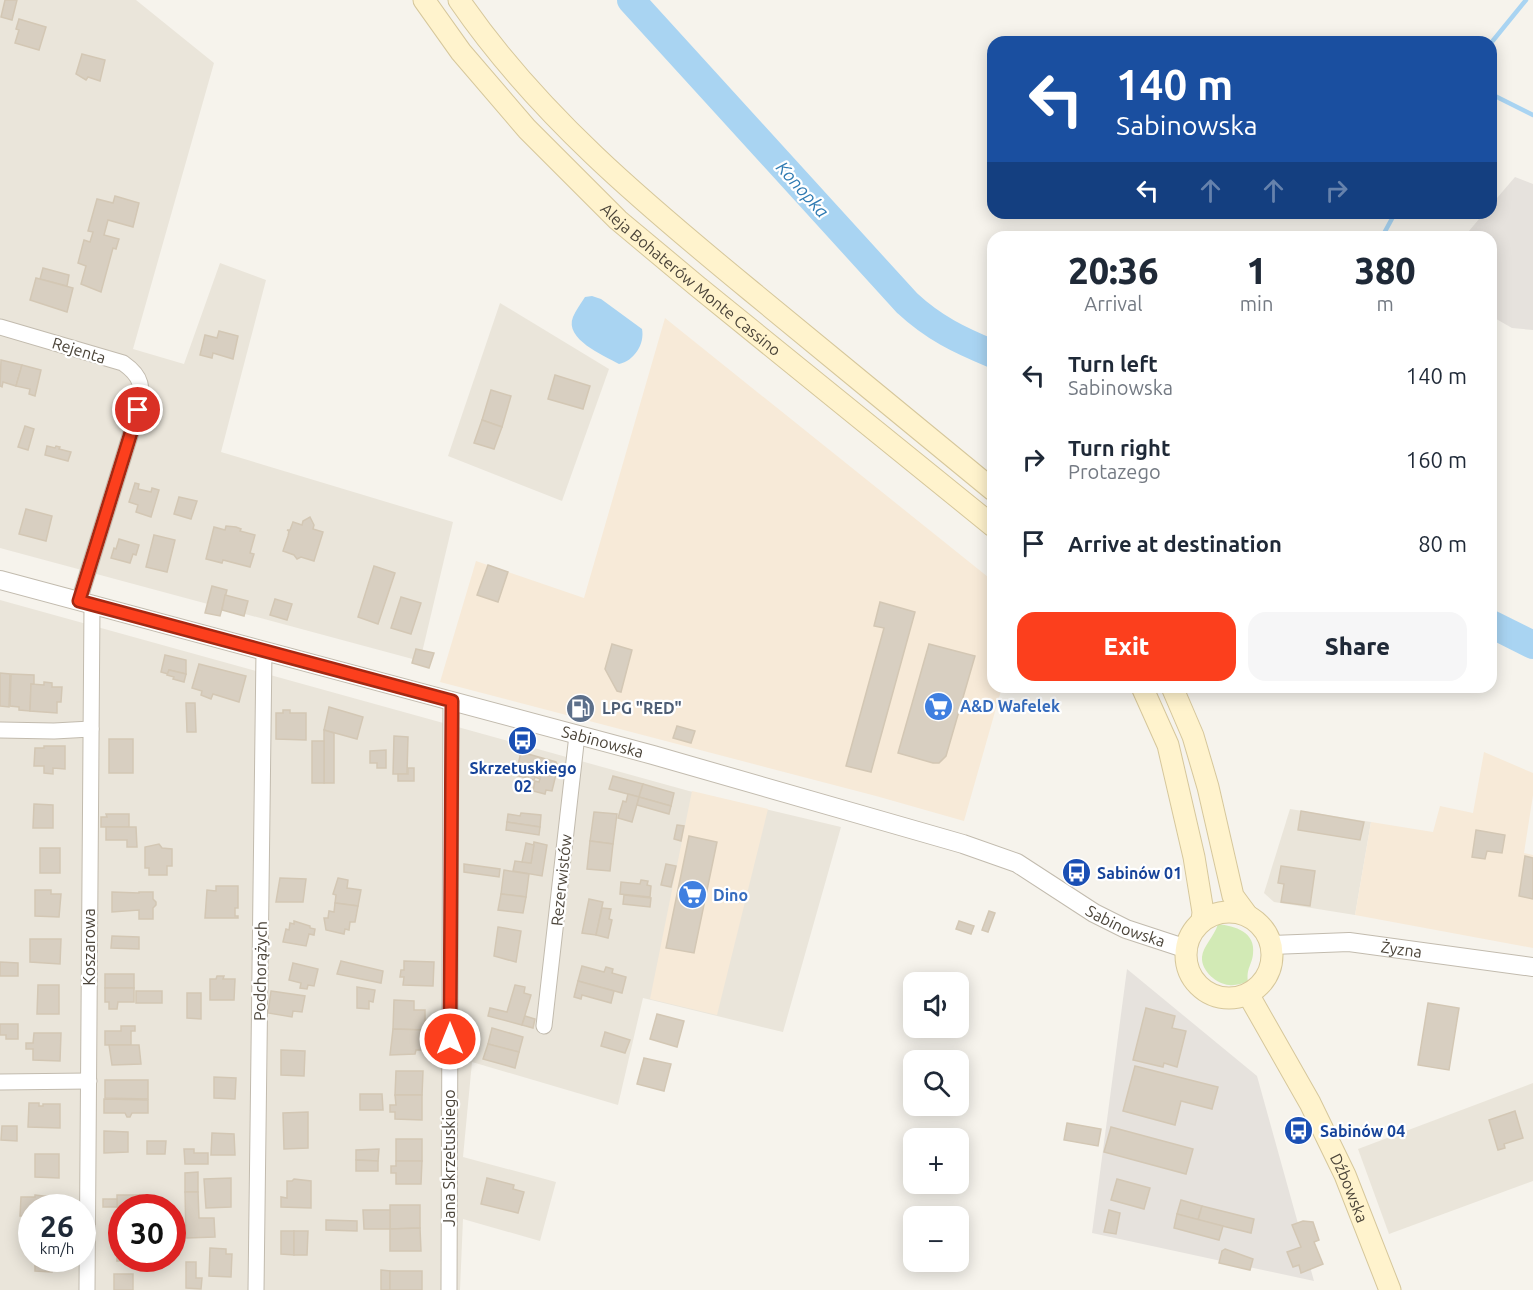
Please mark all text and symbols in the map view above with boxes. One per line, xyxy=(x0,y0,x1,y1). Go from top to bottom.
icon: left xyxy=(1017,60,1095,138)
text: 140 m xyxy=(1116,61,1233,108)
text: Sabinowska xyxy=(1116,110,1258,140)
water label: Konopka xyxy=(773,157,833,221)
icon: left xyxy=(1131,174,1164,207)
icon: ahead xyxy=(1194,174,1227,207)
icon: ahead xyxy=(1257,174,1290,207)
icon: right xyxy=(1320,174,1353,207)
street label: Aleja Bohaterów Monte Cassino xyxy=(597,199,784,359)
text: 20:36 xyxy=(1068,250,1158,291)
text: 1 xyxy=(1246,250,1267,291)
text: 380 xyxy=(1355,250,1416,291)
text: Arrival xyxy=(1084,292,1143,315)
text: min xyxy=(1240,292,1273,315)
text: m xyxy=(1377,292,1394,315)
street label: Rejenta xyxy=(50,333,108,367)
text: Turn left xyxy=(1068,351,1158,376)
icon: left xyxy=(1017,359,1050,392)
text: 140 m xyxy=(1406,363,1467,388)
text: Sabinowska xyxy=(1068,376,1173,399)
pin xyxy=(112,384,163,435)
icon: arrive xyxy=(121,393,154,426)
text: Turn right xyxy=(1068,435,1170,460)
icon: right xyxy=(1017,443,1050,476)
text: 160 m xyxy=(1406,447,1467,472)
text: Protazego xyxy=(1068,460,1161,483)
icon: arrive xyxy=(1017,527,1050,560)
text: Arrive at destination xyxy=(1068,531,1282,556)
text: 80 m xyxy=(1418,531,1467,556)
button: Exit xyxy=(1017,612,1236,681)
button: Share xyxy=(1248,612,1467,681)
supermarket icon: A&D Wafelek xyxy=(923,690,955,722)
fuel station icon: LPG "RED" xyxy=(565,692,597,724)
place label: A&D Wafelek xyxy=(960,697,1060,715)
place label: LPG "RED" xyxy=(602,699,682,717)
street label: Sabinowska xyxy=(560,722,646,761)
bus stop icon: Skrzetuskiego 02 xyxy=(507,724,539,756)
place label: Skrzetuskiego 02 xyxy=(469,759,577,795)
street label: Rezerwistów xyxy=(547,833,575,927)
bus stop icon: Sabinów 01 xyxy=(1060,857,1092,889)
place label: Sabinów 01 xyxy=(1097,864,1182,882)
supermarket icon: Dino xyxy=(676,879,708,911)
place label: Dino xyxy=(713,886,748,904)
street label: Sabinowska xyxy=(1083,901,1167,950)
street label: Koszarowa xyxy=(80,908,98,986)
street label: Podchorążych xyxy=(250,921,270,1021)
street label: Żyzna xyxy=(1380,937,1423,961)
map controls xyxy=(903,972,969,1272)
button: sound xyxy=(903,972,969,1038)
position arrow xyxy=(418,1007,482,1071)
button: search xyxy=(903,1050,969,1116)
street label: Jana Skrzetuskiego xyxy=(440,1089,458,1227)
bus stop icon: Sabinów 04 xyxy=(1283,1115,1315,1147)
place label: Sabinów 04 xyxy=(1320,1122,1405,1140)
button: + xyxy=(903,1128,969,1194)
street label: Dźbowska xyxy=(1327,1150,1372,1225)
speed limit sign: 30 xyxy=(108,1194,186,1272)
button: − xyxy=(903,1206,969,1272)
text: 26 xyxy=(40,1209,74,1243)
text: km/h xyxy=(40,1240,74,1257)

